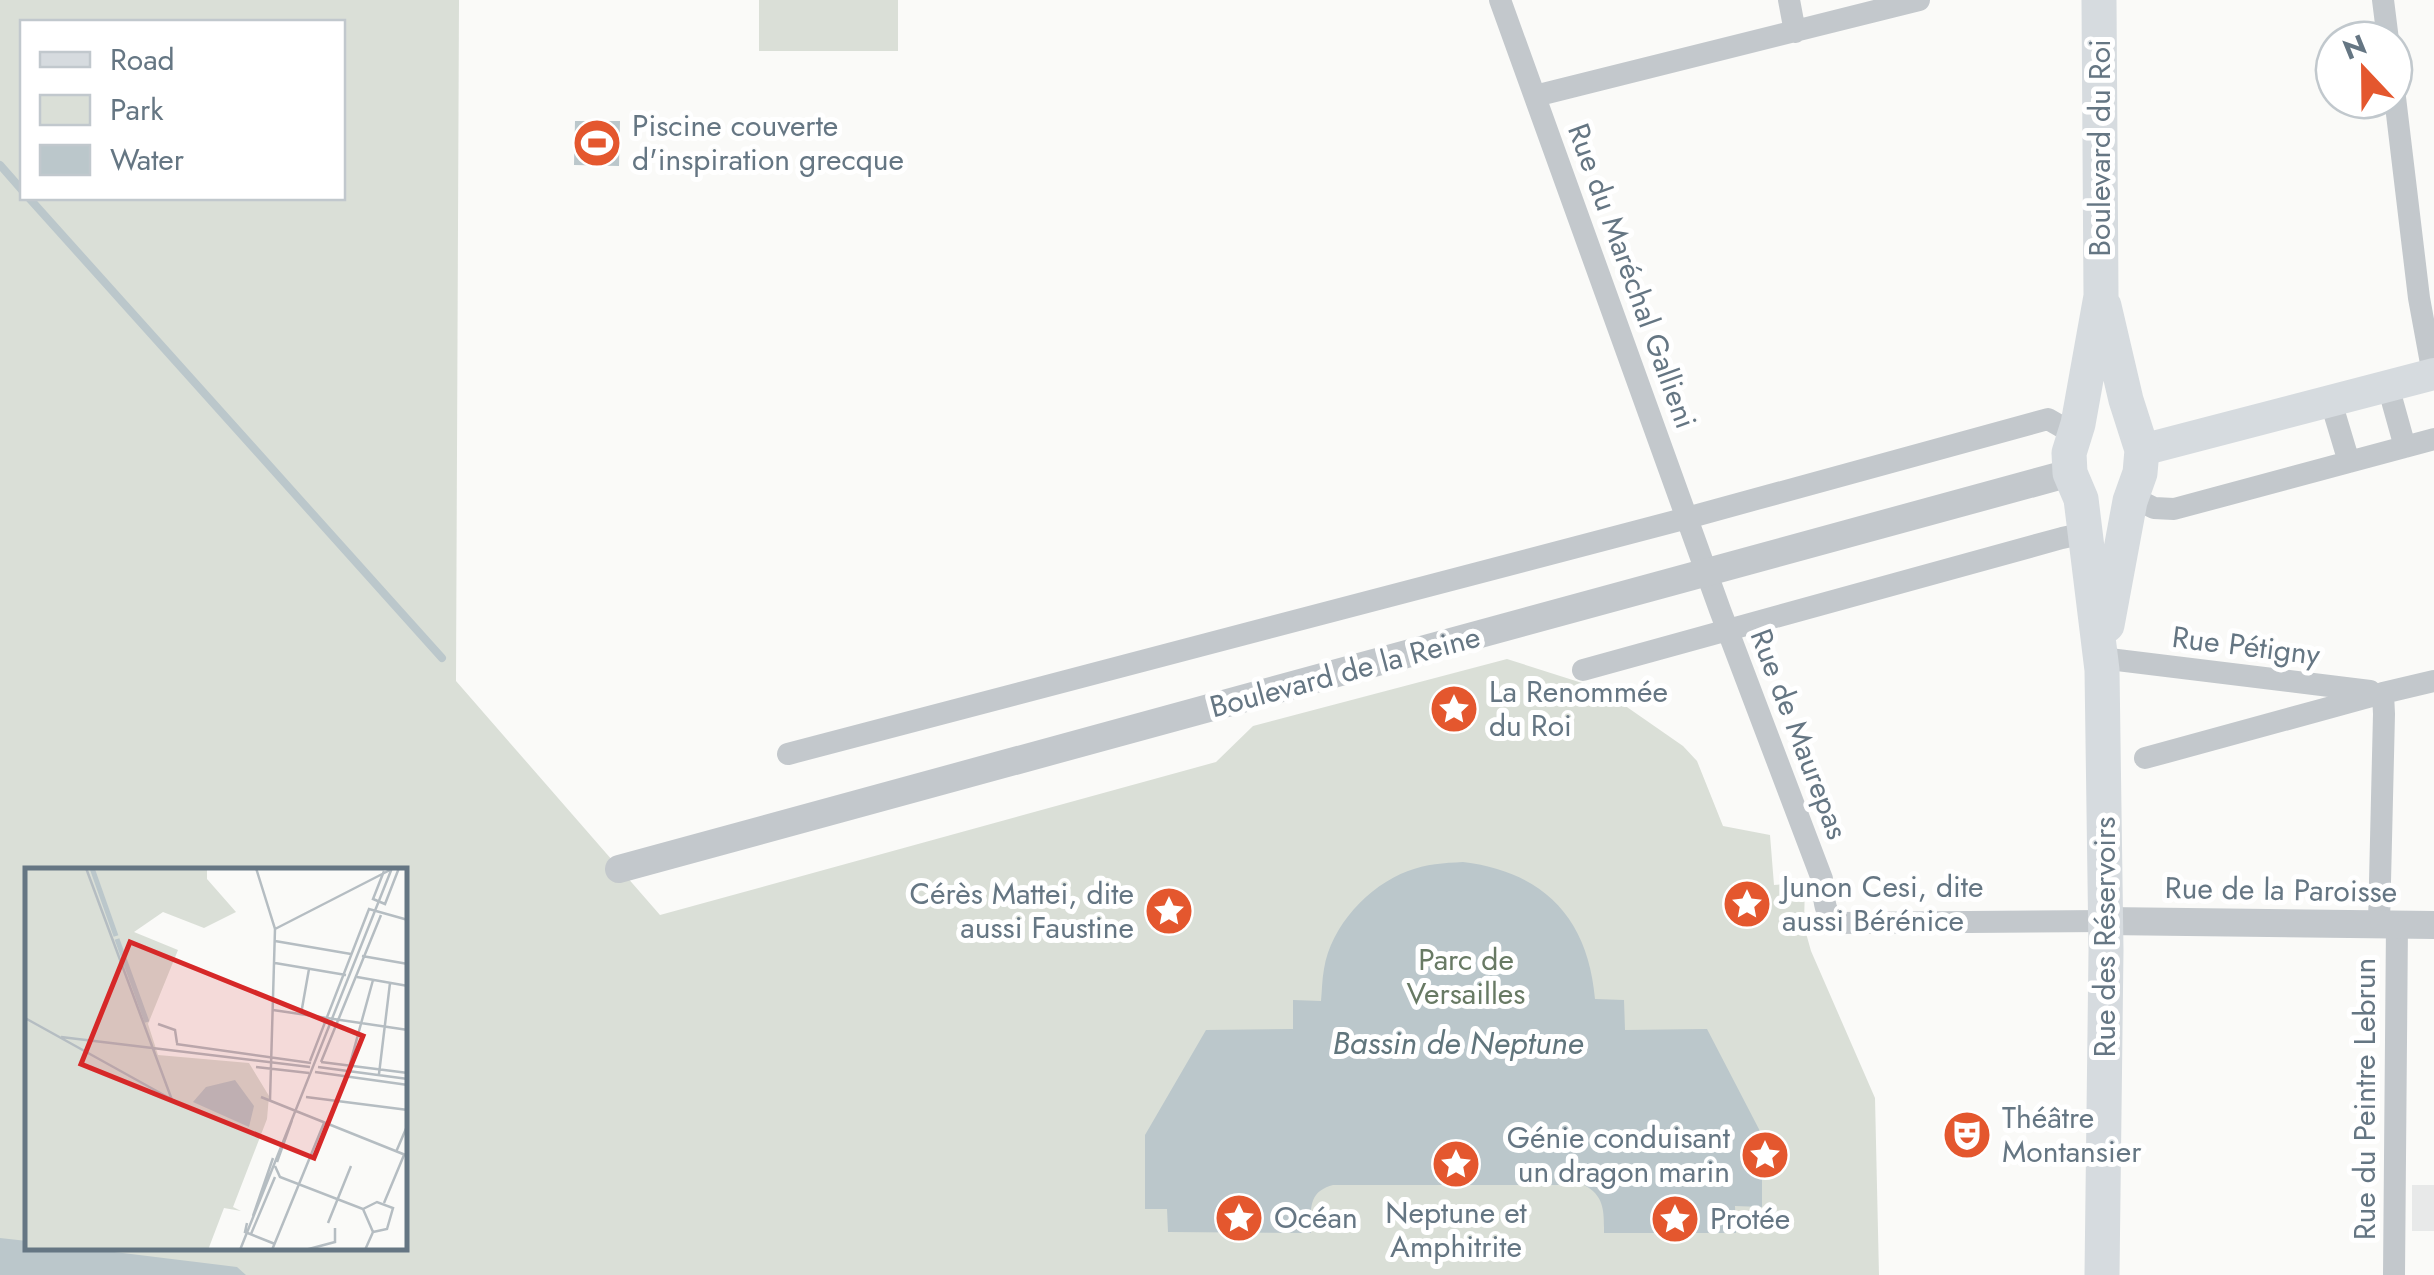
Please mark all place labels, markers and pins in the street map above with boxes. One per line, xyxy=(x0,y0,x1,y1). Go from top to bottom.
place label: Piscine couverte d'inspiration grecque xyxy=(632,104,904,181)
sports icon: Piscine couverte d'inspiration grecque xyxy=(571,117,623,169)
place label: La Renommée du Roi xyxy=(1489,670,1668,747)
place icon: La Renommée du Roi xyxy=(1428,683,1480,735)
place label: Junon Cesi, dite aussi Bérénice xyxy=(1778,865,1984,942)
place label: Cérès Mattei, dite aussi Faustine xyxy=(909,872,1134,949)
place icon: Junon Cesi, dite aussi Bérénice xyxy=(1721,878,1773,930)
place icon: Cérès Mattei, dite aussi Faustine xyxy=(1143,885,1195,937)
place label: Théâtre Montansier xyxy=(2002,1096,2142,1173)
theatre icon: Théâtre Montansier xyxy=(1941,1109,1993,1161)
place label: Génie conduisant un dragon marin xyxy=(1507,1116,1731,1193)
place icon: Génie conduisant un dragon marin xyxy=(1739,1129,1791,1181)
place icon: Neptune et Amphitrite xyxy=(1430,1138,1482,1190)
place label: Neptune et Amphitrite xyxy=(1385,1191,1528,1268)
place icon: Océan xyxy=(1213,1192,1265,1244)
place icon: Protée xyxy=(1649,1193,1701,1245)
place label: Océan xyxy=(1274,1196,1358,1239)
place label: Protée xyxy=(1710,1197,1790,1240)

